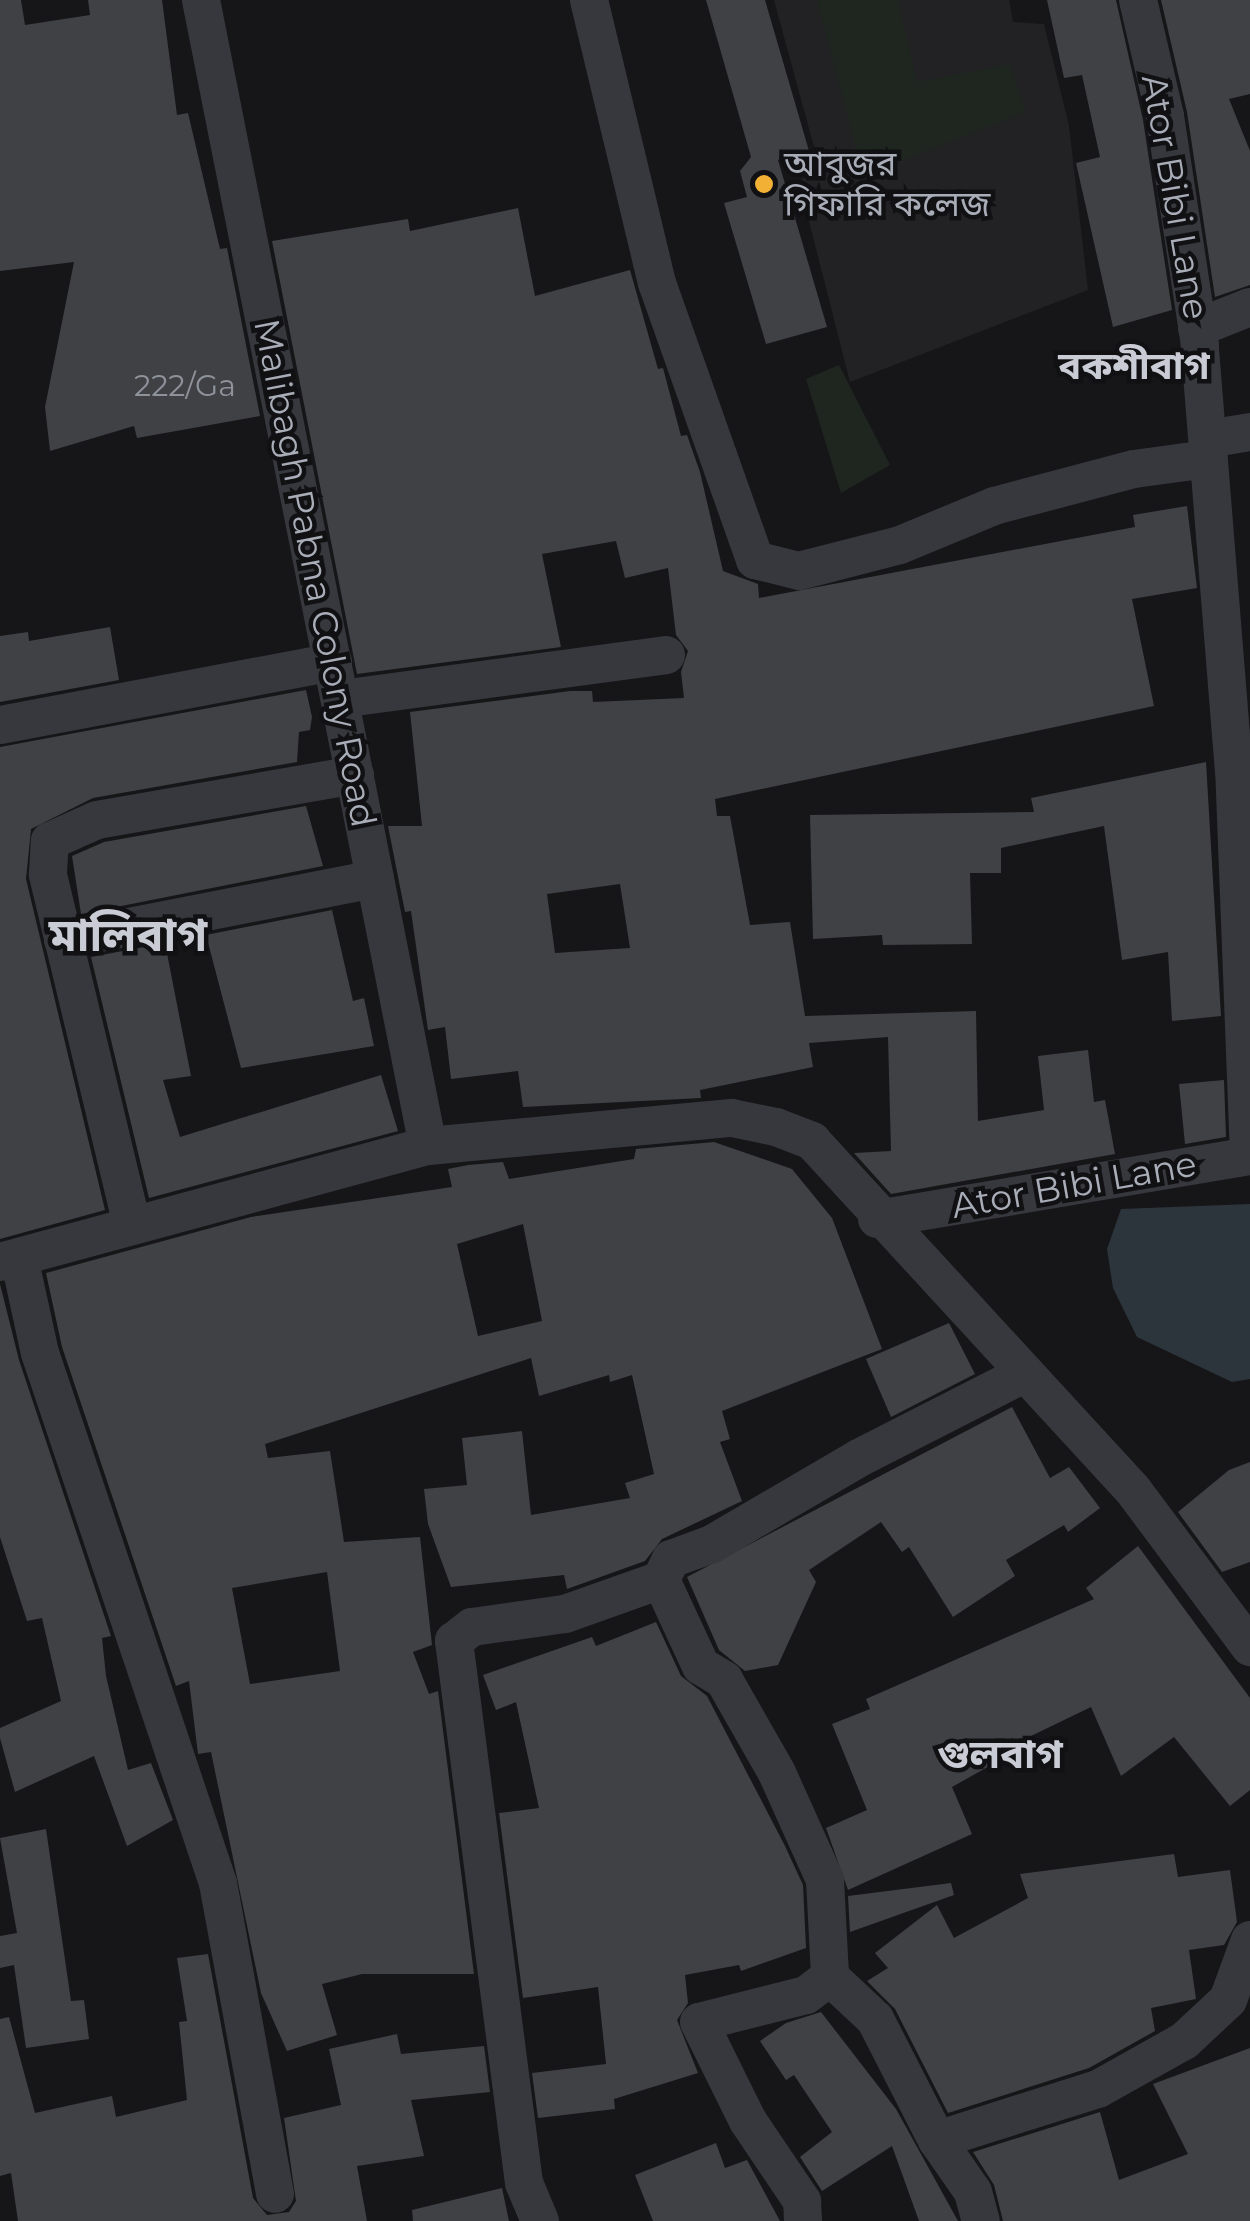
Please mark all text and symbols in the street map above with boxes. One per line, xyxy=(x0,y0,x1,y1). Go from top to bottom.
street label: Ator Bibi Lane xyxy=(1133,71,1217,323)
place label: আবুজর গিফারি কলেজ xyxy=(784,143,990,225)
marker: আবুজর গিফারি কলেজ xyxy=(753,173,775,195)
street label: Malibagh Pabna Colony Road xyxy=(245,316,385,830)
district label: বকশীবাগ xyxy=(1058,343,1210,389)
house number: 222/Ga xyxy=(134,368,236,404)
district label: মালিবাগ xyxy=(49,908,207,962)
street label: Ator Bibi Lane xyxy=(948,1143,1200,1227)
district label: গুলবাগ xyxy=(937,1730,1063,1778)

